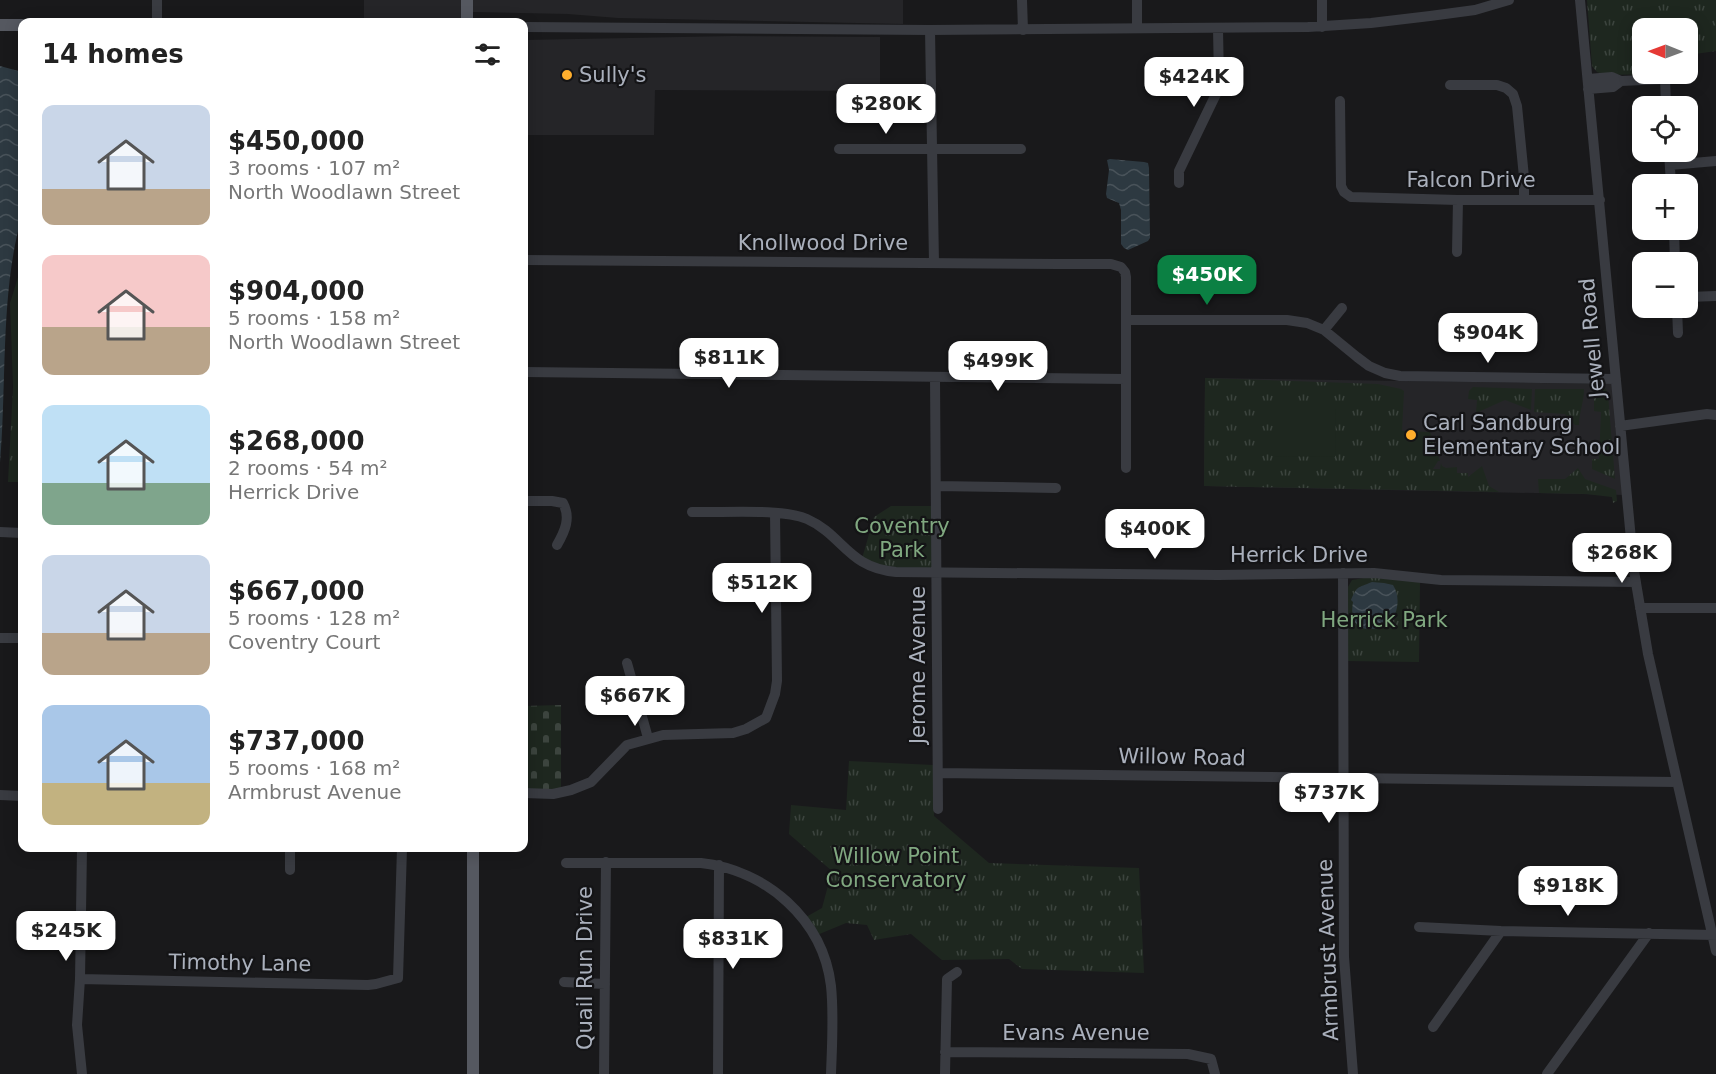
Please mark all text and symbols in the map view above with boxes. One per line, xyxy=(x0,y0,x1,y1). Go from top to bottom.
north arrow xyxy=(1632,18,1698,84)
map controls xyxy=(1632,18,1698,318)
icon: filters xyxy=(471,38,504,71)
text: 14 homes xyxy=(42,39,184,69)
pin: $424K xyxy=(1152,57,1236,108)
place label: Sully's xyxy=(579,63,646,87)
text: $424K xyxy=(1158,64,1230,88)
marker: Sully's xyxy=(560,68,574,82)
pin: $280K xyxy=(844,84,928,135)
text: $280K xyxy=(850,91,922,115)
button: locate xyxy=(1632,96,1698,162)
text: $450,000 xyxy=(228,126,365,156)
icon: home xyxy=(90,129,162,201)
text: 3 rooms · 107 m² xyxy=(228,156,400,180)
street label: Falcon Drive xyxy=(1406,168,1536,192)
button: + xyxy=(1632,174,1698,240)
text: North Woodlawn Street xyxy=(228,180,460,204)
street label: Knollwood Drive xyxy=(738,231,908,255)
button: − xyxy=(1632,252,1698,318)
pin: $450K xyxy=(1165,255,1249,306)
text: $450K xyxy=(1171,262,1243,286)
text: $904,000 xyxy=(228,276,365,306)
street label: Jewell Road xyxy=(1575,277,1609,401)
icon: home xyxy=(90,279,162,351)
text: 5 rooms · 158 m² xyxy=(228,306,400,330)
pin: $904K xyxy=(1446,313,1530,364)
text: $904K xyxy=(1452,320,1524,344)
text: North Woodlawn Street xyxy=(228,330,460,354)
pin: $811K xyxy=(687,338,771,389)
pin: $499K xyxy=(956,341,1040,392)
text: $811K xyxy=(693,345,765,369)
text: $499K xyxy=(962,348,1034,372)
place label: Carl Sandburg Elementary School xyxy=(1423,411,1620,459)
text: $268,000 xyxy=(228,426,365,456)
marker: Carl Sandburg Elementary School xyxy=(1404,428,1418,442)
icon: home xyxy=(90,429,162,501)
text: 2 rooms · 54 m² xyxy=(228,456,388,480)
text: Herrick Drive xyxy=(228,480,359,504)
pin: $400K xyxy=(1113,509,1197,560)
park label: Coventry Park xyxy=(854,514,950,562)
text: $400K xyxy=(1119,516,1191,540)
pin: $268K xyxy=(1580,533,1664,584)
text: $268K xyxy=(1586,540,1658,564)
street label: Herrick Drive xyxy=(1230,543,1368,567)
pin: $512K xyxy=(720,563,804,614)
text: $512K xyxy=(726,570,798,594)
text: $667,000 xyxy=(228,576,365,606)
icon: home xyxy=(90,579,162,651)
street label: Jerome Avenue xyxy=(906,586,930,746)
text: 5 rooms · 128 m² xyxy=(228,606,400,630)
park label: Herrick Park xyxy=(1320,608,1448,632)
text: Coventry Court xyxy=(228,630,380,654)
pin: $667K xyxy=(593,676,677,727)
text: $667K xyxy=(599,683,671,707)
text: $737,000 xyxy=(228,726,365,756)
icon: home xyxy=(90,729,162,801)
street label: Willow Road xyxy=(1118,744,1246,770)
text: 5 rooms · 168 m² xyxy=(228,756,400,780)
pin: $737K xyxy=(1287,773,1371,824)
text: Armbrust Avenue xyxy=(228,780,402,804)
text: $737K xyxy=(1293,780,1365,804)
park label: Willow Point Conservatory xyxy=(826,844,966,892)
street label: Armbrust Avenue xyxy=(1313,859,1343,1041)
pin: $918K xyxy=(1526,866,1610,917)
text: $918K xyxy=(1532,873,1604,897)
street label: Quail Run Drive xyxy=(573,886,597,1050)
pin: $245K xyxy=(24,911,108,962)
text: $245K xyxy=(30,918,102,942)
pin: $831K xyxy=(691,919,775,970)
text: $831K xyxy=(697,926,769,950)
street label: Timothy Lane xyxy=(167,950,312,976)
street label: Evans Avenue xyxy=(1002,1021,1150,1045)

